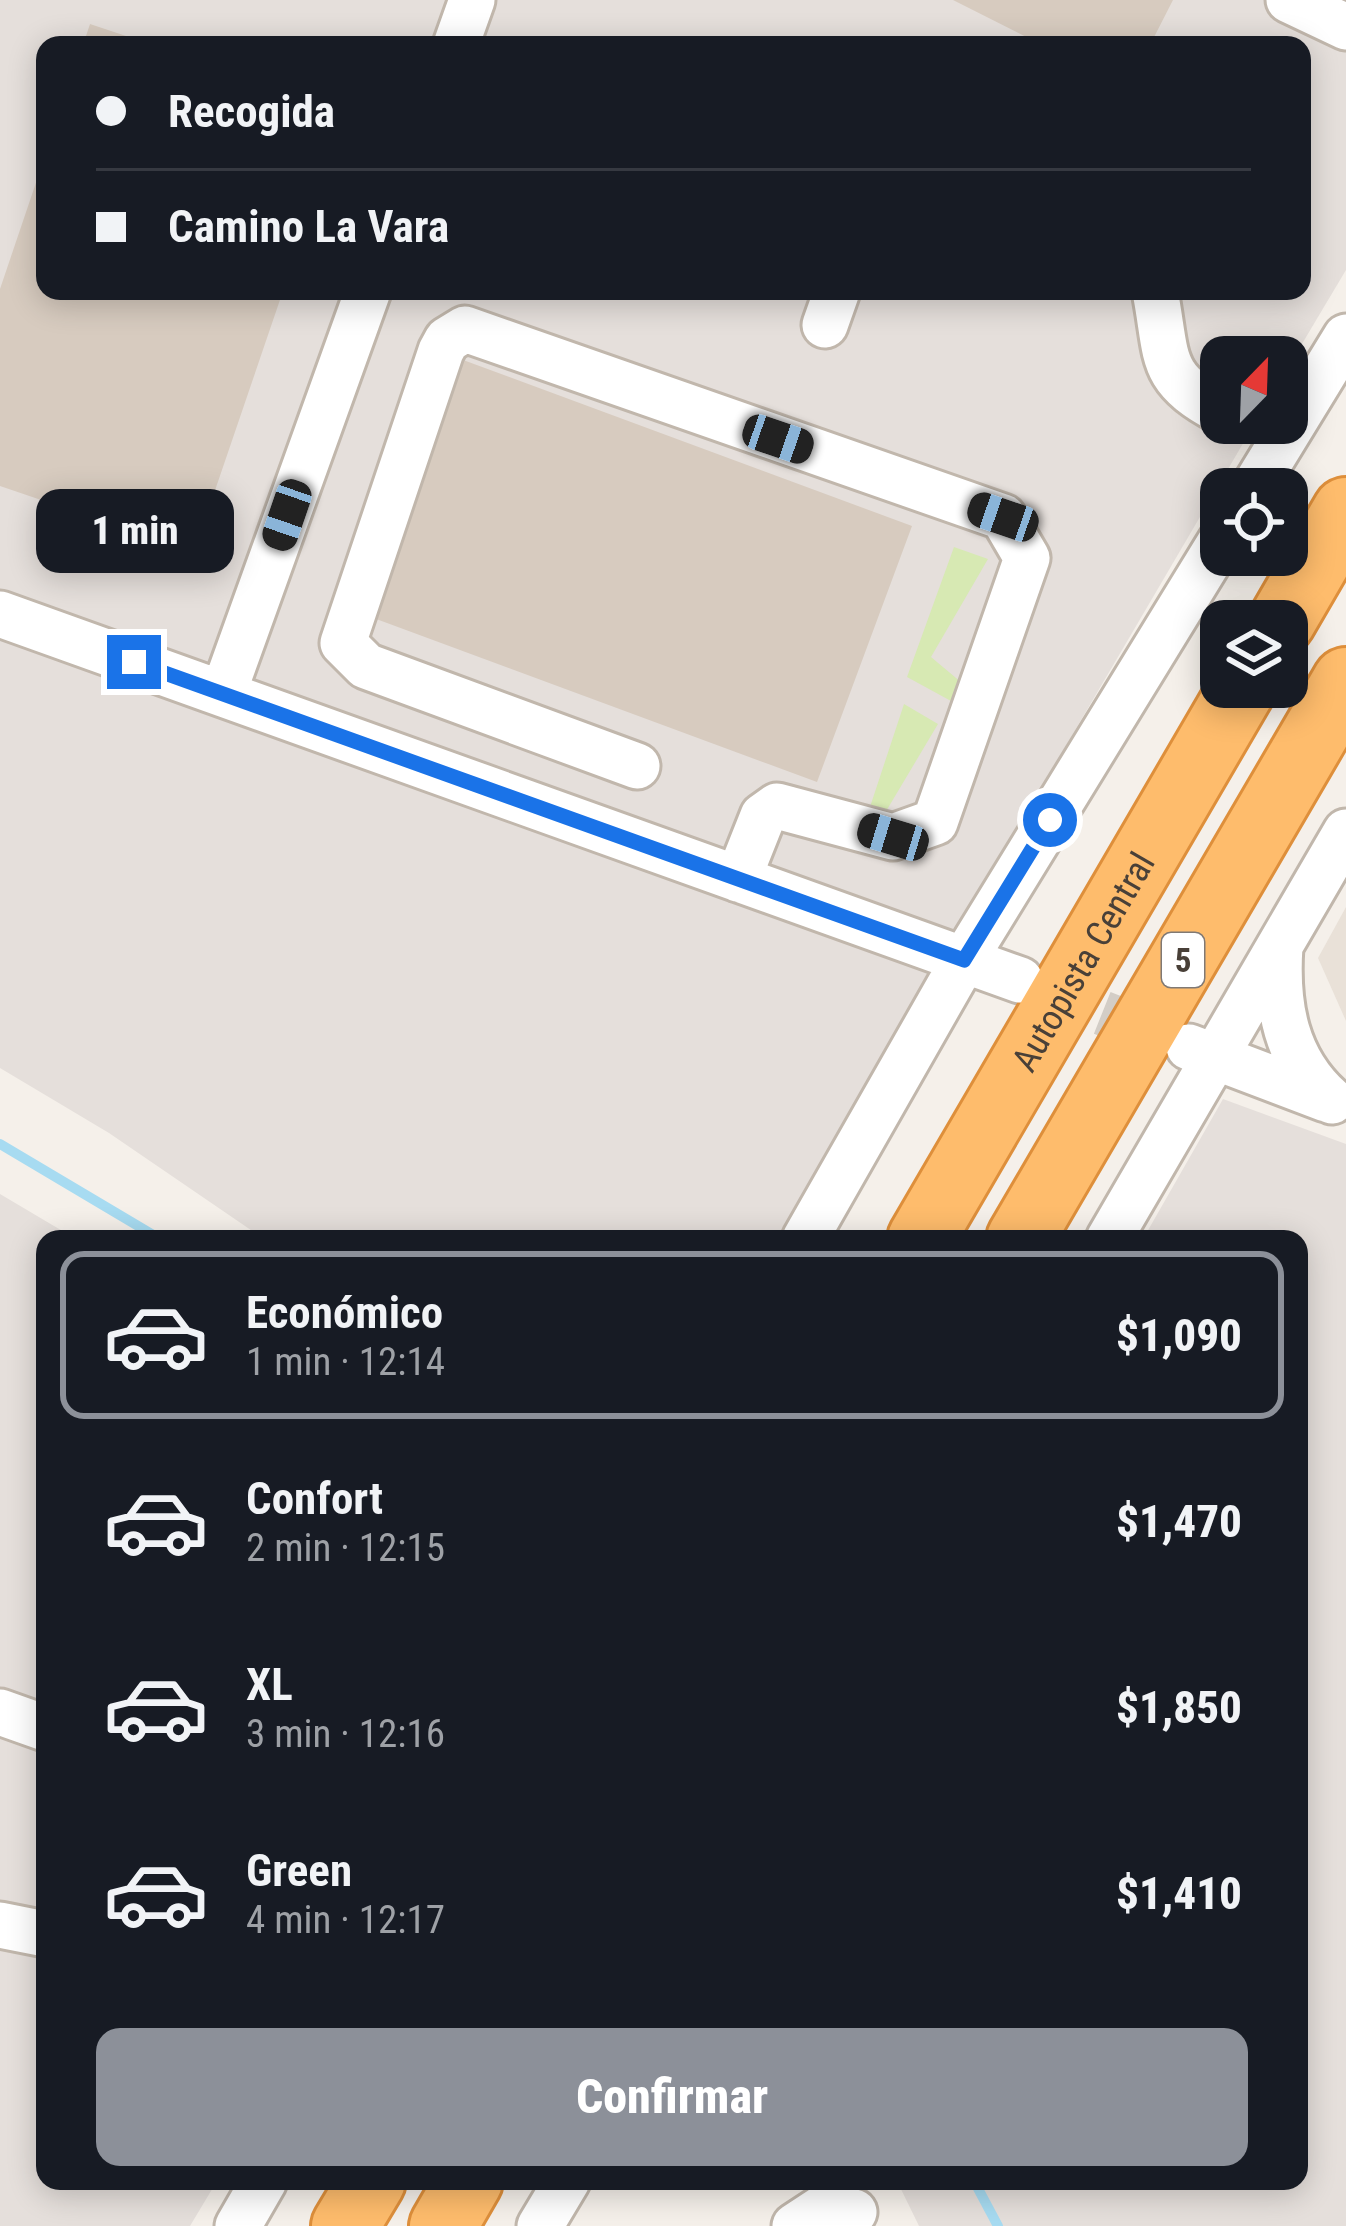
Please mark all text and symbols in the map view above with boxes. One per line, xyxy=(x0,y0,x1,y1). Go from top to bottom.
text: Recogida xyxy=(168,85,335,138)
text: Camino La Vara xyxy=(168,200,449,253)
north arrow xyxy=(1200,336,1308,444)
map controls xyxy=(1200,336,1308,708)
car xyxy=(738,410,818,468)
button: locate xyxy=(1200,468,1308,576)
car xyxy=(258,475,316,555)
callout: 1 min xyxy=(35,488,233,572)
car xyxy=(963,488,1043,546)
text: 1 min xyxy=(92,508,178,554)
button: layers xyxy=(1200,600,1308,708)
route end xyxy=(107,635,161,689)
route start xyxy=(1023,793,1077,847)
car xyxy=(853,809,933,865)
street label: Autopista Central xyxy=(1003,845,1164,1079)
road number: 5 xyxy=(1162,933,1204,987)
icon: car xyxy=(102,1281,210,1389)
text: Económico xyxy=(246,1286,443,1339)
text: $1,090 xyxy=(1116,1309,1242,1362)
text: 1 min · 12:14 xyxy=(246,1339,445,1385)
icon: car xyxy=(102,1467,210,1575)
text: Confort xyxy=(246,1472,383,1525)
text: $1,470 xyxy=(1116,1495,1242,1548)
text: 2 min · 12:15 xyxy=(246,1525,445,1571)
icon: car xyxy=(102,1653,210,1761)
text: XL xyxy=(246,1658,293,1711)
text: $1,850 xyxy=(1116,1681,1242,1734)
text: 3 min · 12:16 xyxy=(246,1711,445,1757)
icon: car xyxy=(102,1839,210,1947)
text: Green xyxy=(246,1844,352,1897)
text: $1,410 xyxy=(1116,1867,1242,1920)
text: 4 min · 12:17 xyxy=(246,1897,445,1943)
button: Confirmar xyxy=(96,2028,1248,2166)

